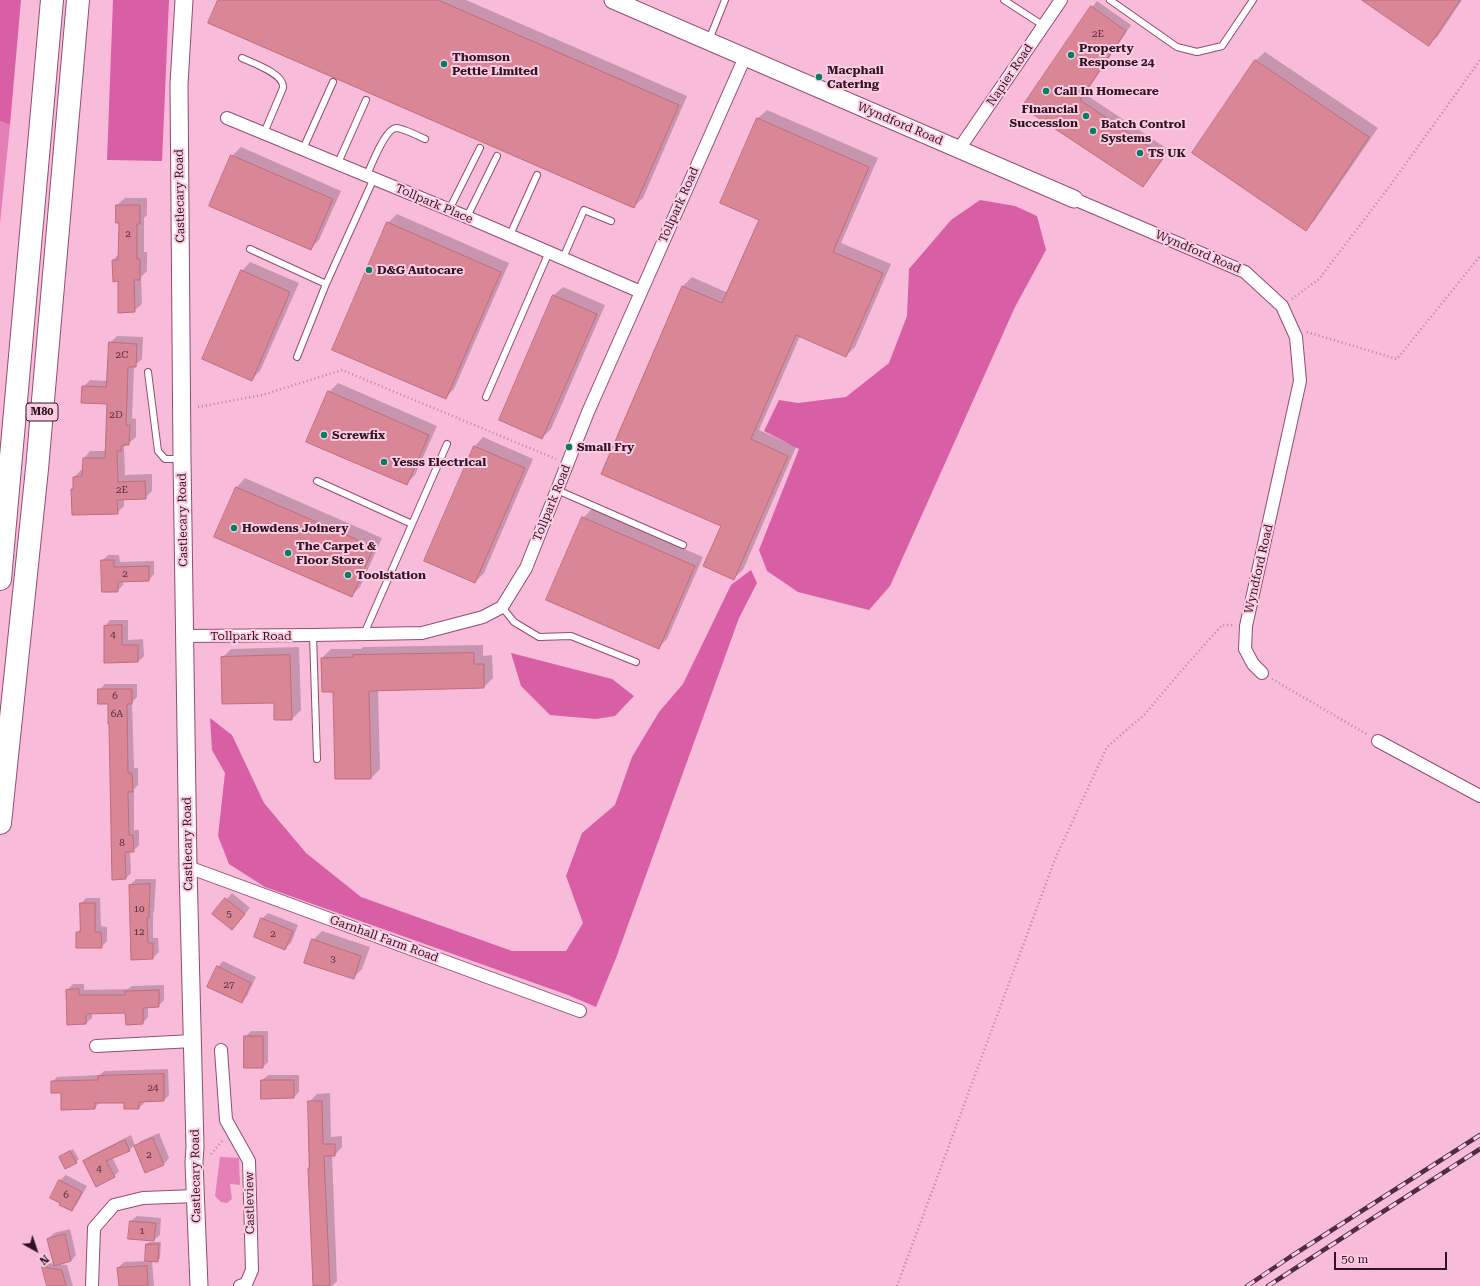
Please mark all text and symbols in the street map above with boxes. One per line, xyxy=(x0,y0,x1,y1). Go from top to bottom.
house number: 2E xyxy=(1092,28,1104,40)
street label: Napier Road xyxy=(984,41,1036,109)
place label: Property Response 24 xyxy=(1079,41,1154,69)
place label: Thomson Pettie Limited xyxy=(452,50,538,78)
marker: Property Response 24 xyxy=(1066,50,1076,60)
marker: Thomson Pettie Limited xyxy=(439,59,449,69)
place label: Macphail Catering xyxy=(827,63,884,91)
marker: Macphail Catering xyxy=(814,72,824,82)
place label: Call In Homecare xyxy=(1054,84,1159,98)
marker: Call In Homecare xyxy=(1041,86,1051,96)
street label: Wyndford Road xyxy=(855,100,945,148)
place label: Financial Succession xyxy=(1010,102,1078,130)
marker: Financial Succession xyxy=(1081,111,1091,121)
place label: Batch Control Systems xyxy=(1101,117,1186,145)
marker: Batch Control Systems xyxy=(1088,126,1098,136)
place label: TS UK xyxy=(1148,146,1186,160)
marker: TS UK xyxy=(1135,148,1145,158)
street label: Castlecary Road xyxy=(172,149,188,243)
street label: Tollpark Road xyxy=(656,165,702,245)
street label: Tollpark Place xyxy=(393,181,475,227)
house number: 2 xyxy=(125,228,131,240)
street label: Wyndford Road xyxy=(1153,228,1243,276)
place label: D&G Autocare xyxy=(377,263,463,277)
marker: D&G Autocare xyxy=(364,265,374,275)
house number: 2C xyxy=(116,349,128,361)
road number: M80 xyxy=(26,403,58,421)
house number: 2D xyxy=(109,409,123,421)
place label: Screwfix xyxy=(332,428,385,442)
marker: Screwfix xyxy=(319,430,329,440)
place label: Small Fry xyxy=(577,440,634,454)
marker: Small Fry xyxy=(564,442,574,452)
place label: Yesss Electrical xyxy=(392,455,486,469)
marker: Yesss Electrical xyxy=(379,457,389,467)
street label: Tollpark Road xyxy=(530,463,574,543)
street label: Castlecary Road xyxy=(175,473,191,567)
house number: 2E xyxy=(116,484,128,496)
place label: Howdens Joinery xyxy=(242,521,348,535)
marker: Howdens Joinery xyxy=(229,523,239,533)
street label: Wyndford Road xyxy=(1242,523,1276,615)
place label: The Carpet & Floor Store xyxy=(296,539,376,567)
marker: The Carpet & Floor Store xyxy=(283,548,293,558)
house number: 2 xyxy=(122,568,128,580)
place label: Toolstation xyxy=(356,568,426,582)
marker: Toolstation xyxy=(343,570,353,580)
house number: 4 xyxy=(110,629,116,641)
street label: Tollpark Road xyxy=(210,629,292,643)
house number: 6 xyxy=(112,690,118,702)
house number: 6A xyxy=(111,708,123,720)
street label: Castlecary Road xyxy=(180,797,196,891)
house number: 8 xyxy=(119,837,125,849)
house number: 10 xyxy=(133,903,145,915)
house number: 5 xyxy=(226,908,232,920)
street label: Garnhall Farm Road xyxy=(328,913,440,965)
house number: 12 xyxy=(133,926,145,938)
house number: 2 xyxy=(270,928,276,940)
house number: 3 xyxy=(330,953,336,965)
house number: 27 xyxy=(223,979,235,991)
house number: 24 xyxy=(147,1082,159,1094)
street label: Castlecary Road xyxy=(188,1129,204,1223)
house number: 2 xyxy=(146,1149,152,1161)
house number: 4 xyxy=(96,1163,102,1175)
street label: Castleview xyxy=(242,1172,258,1234)
house number: 6 xyxy=(63,1189,69,1201)
house number: 1 xyxy=(139,1225,145,1237)
north arrow xyxy=(16,1230,56,1270)
scale bar xyxy=(1336,1244,1449,1270)
text: N xyxy=(37,1252,51,1267)
text: 50 m xyxy=(1341,1252,1368,1266)

